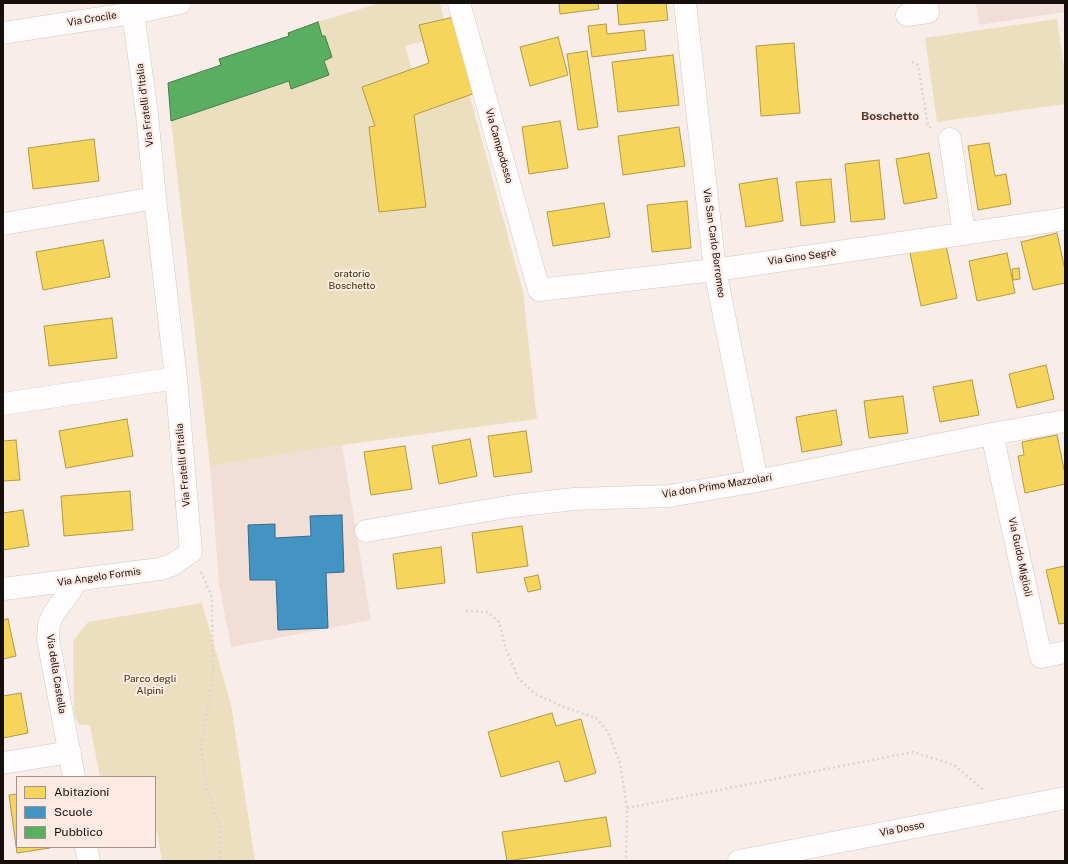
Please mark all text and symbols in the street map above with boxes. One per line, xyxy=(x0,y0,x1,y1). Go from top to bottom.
street label: Via Crocile xyxy=(66,9,118,29)
street label: Via Fratelli d'Italia xyxy=(134,63,156,147)
street label: Via Campodosso xyxy=(483,107,515,185)
district label: Boschetto xyxy=(861,109,919,123)
street label: Via San Carlo Borromeo xyxy=(700,187,728,299)
street label: Via Gino Segrè xyxy=(767,246,837,268)
park label: oratorio Boschetto xyxy=(329,268,375,292)
street label: Via Fratelli d'Italia xyxy=(173,423,193,507)
street label: Via don Primo Mazzolari xyxy=(661,471,773,501)
street label: Via Guido Miglioli xyxy=(1006,516,1034,598)
street label: Via Angelo Formis xyxy=(56,565,142,589)
street label: Via della Castella xyxy=(44,633,68,715)
park label: Parco degli Alpini xyxy=(124,673,176,696)
legend xyxy=(16,776,156,848)
text: Abitazioni xyxy=(54,785,109,799)
text: Scuole xyxy=(54,805,92,819)
street label: Via Dosso xyxy=(879,819,925,839)
text: Pubblico xyxy=(54,825,103,839)

